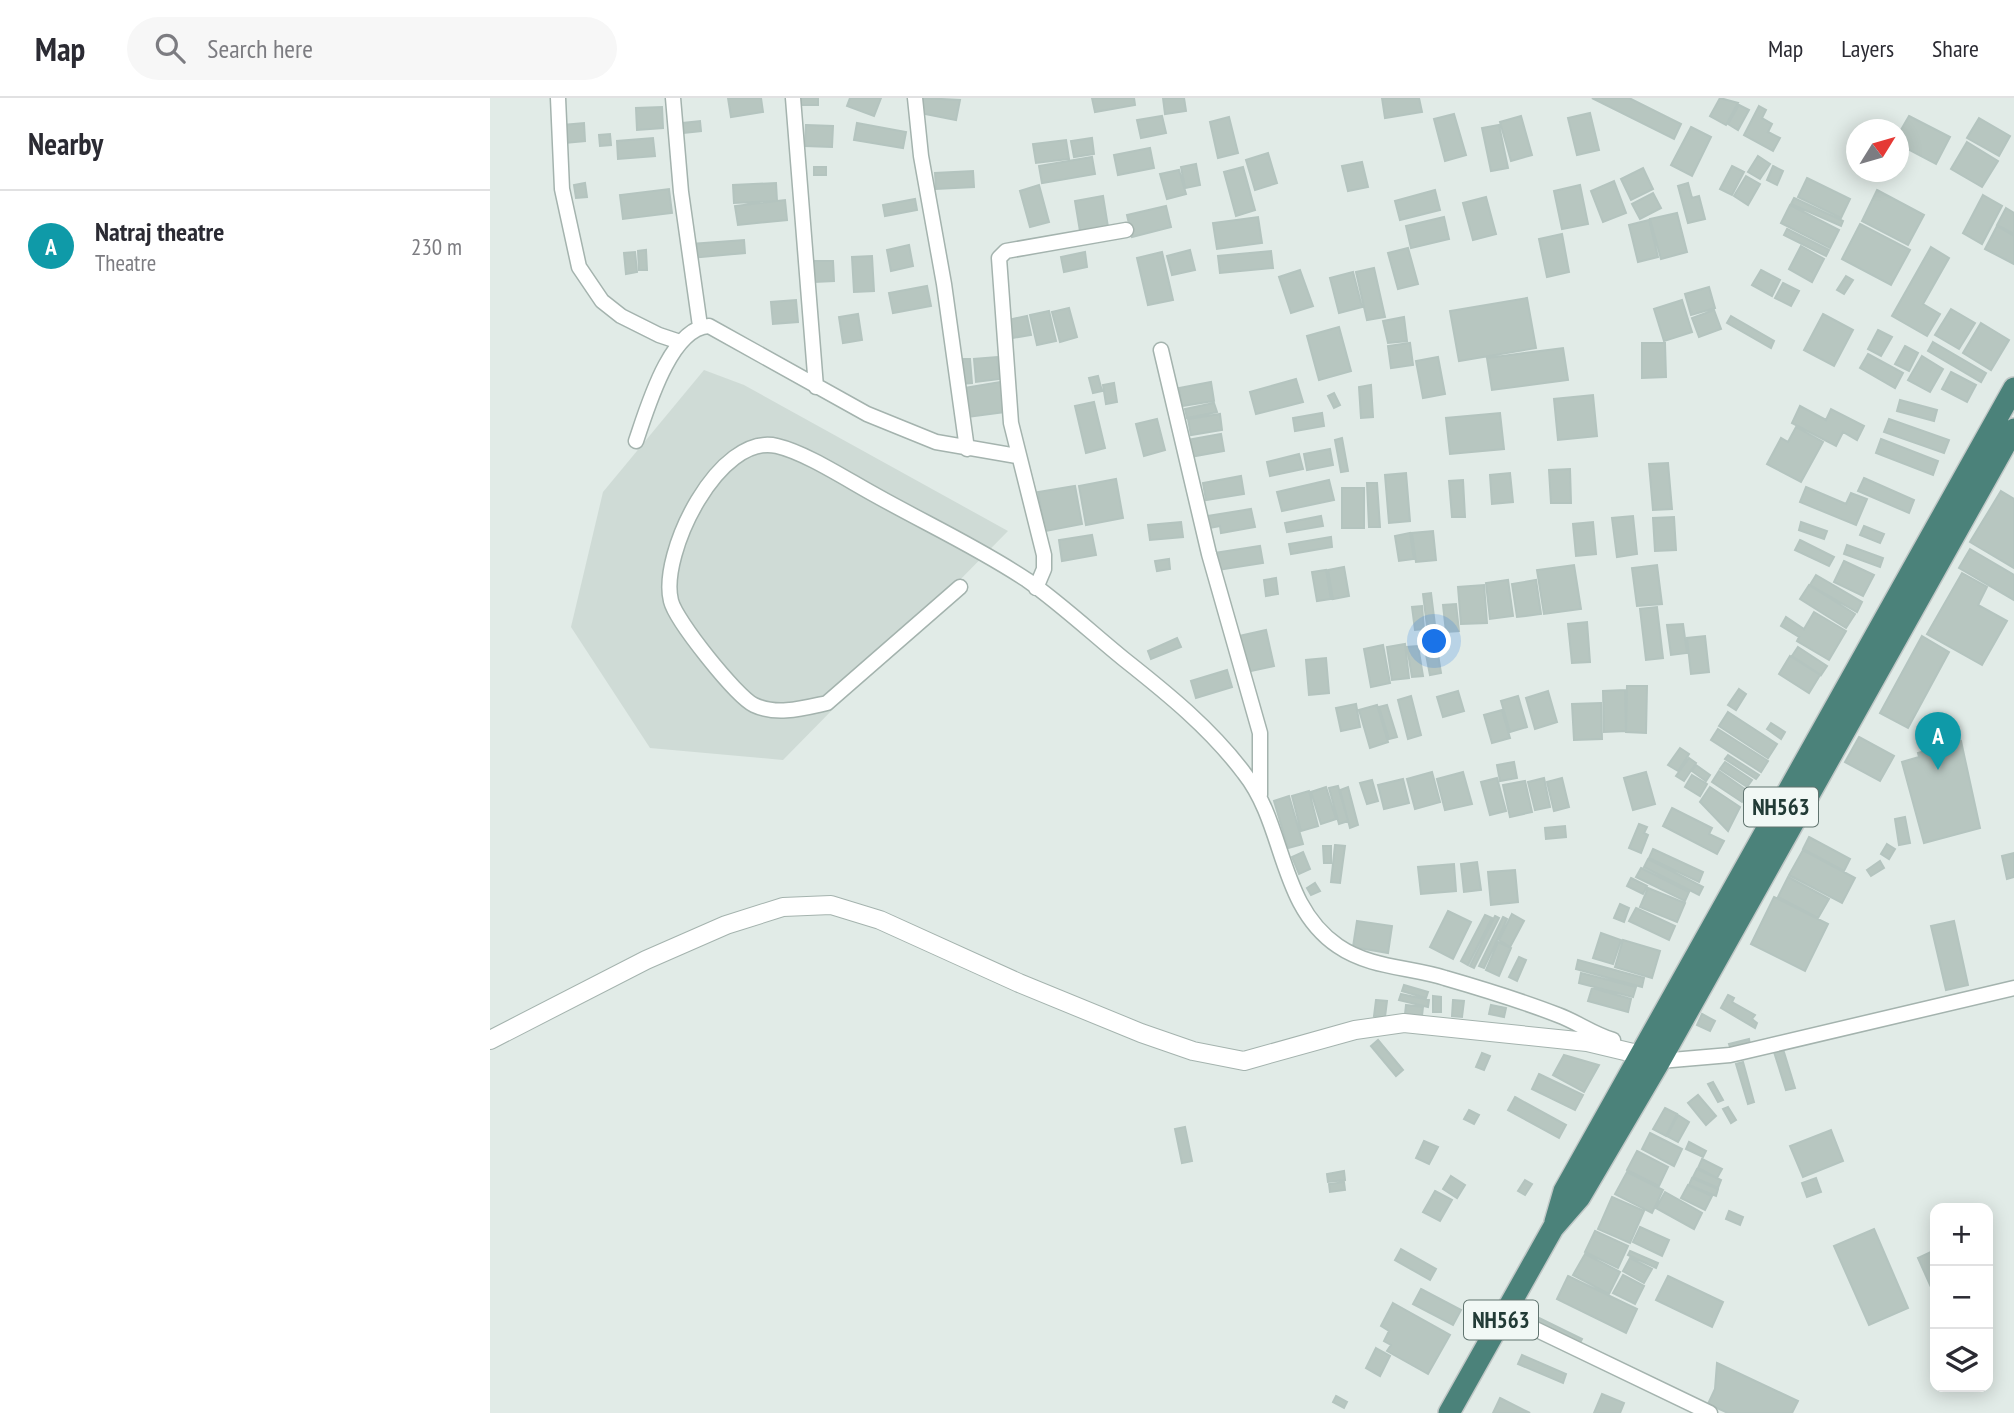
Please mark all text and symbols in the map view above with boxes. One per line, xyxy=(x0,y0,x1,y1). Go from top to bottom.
search box xyxy=(127,17,617,80)
text: Map xyxy=(35,27,85,70)
icon: search xyxy=(151,29,189,67)
text: Search here xyxy=(207,32,313,65)
text: Map xyxy=(1768,33,1803,64)
text: Layers xyxy=(1841,33,1894,64)
text: Share xyxy=(1932,33,1979,64)
north arrow xyxy=(1846,119,1909,182)
text: Nearby xyxy=(28,124,103,163)
text: Natraj theatre xyxy=(95,215,224,248)
text: A xyxy=(45,232,57,261)
text: 230 m xyxy=(411,232,462,261)
text: Theatre xyxy=(95,248,156,277)
your location xyxy=(1417,624,1451,658)
pin: A xyxy=(1915,712,1961,770)
road number: NH563 xyxy=(1744,788,1818,827)
map controls xyxy=(1930,1203,1993,1392)
button: + xyxy=(1930,1203,1993,1266)
button: − xyxy=(1930,1266,1993,1329)
road number: NH563 xyxy=(1464,1301,1538,1340)
button: layers xyxy=(1930,1329,1993,1392)

